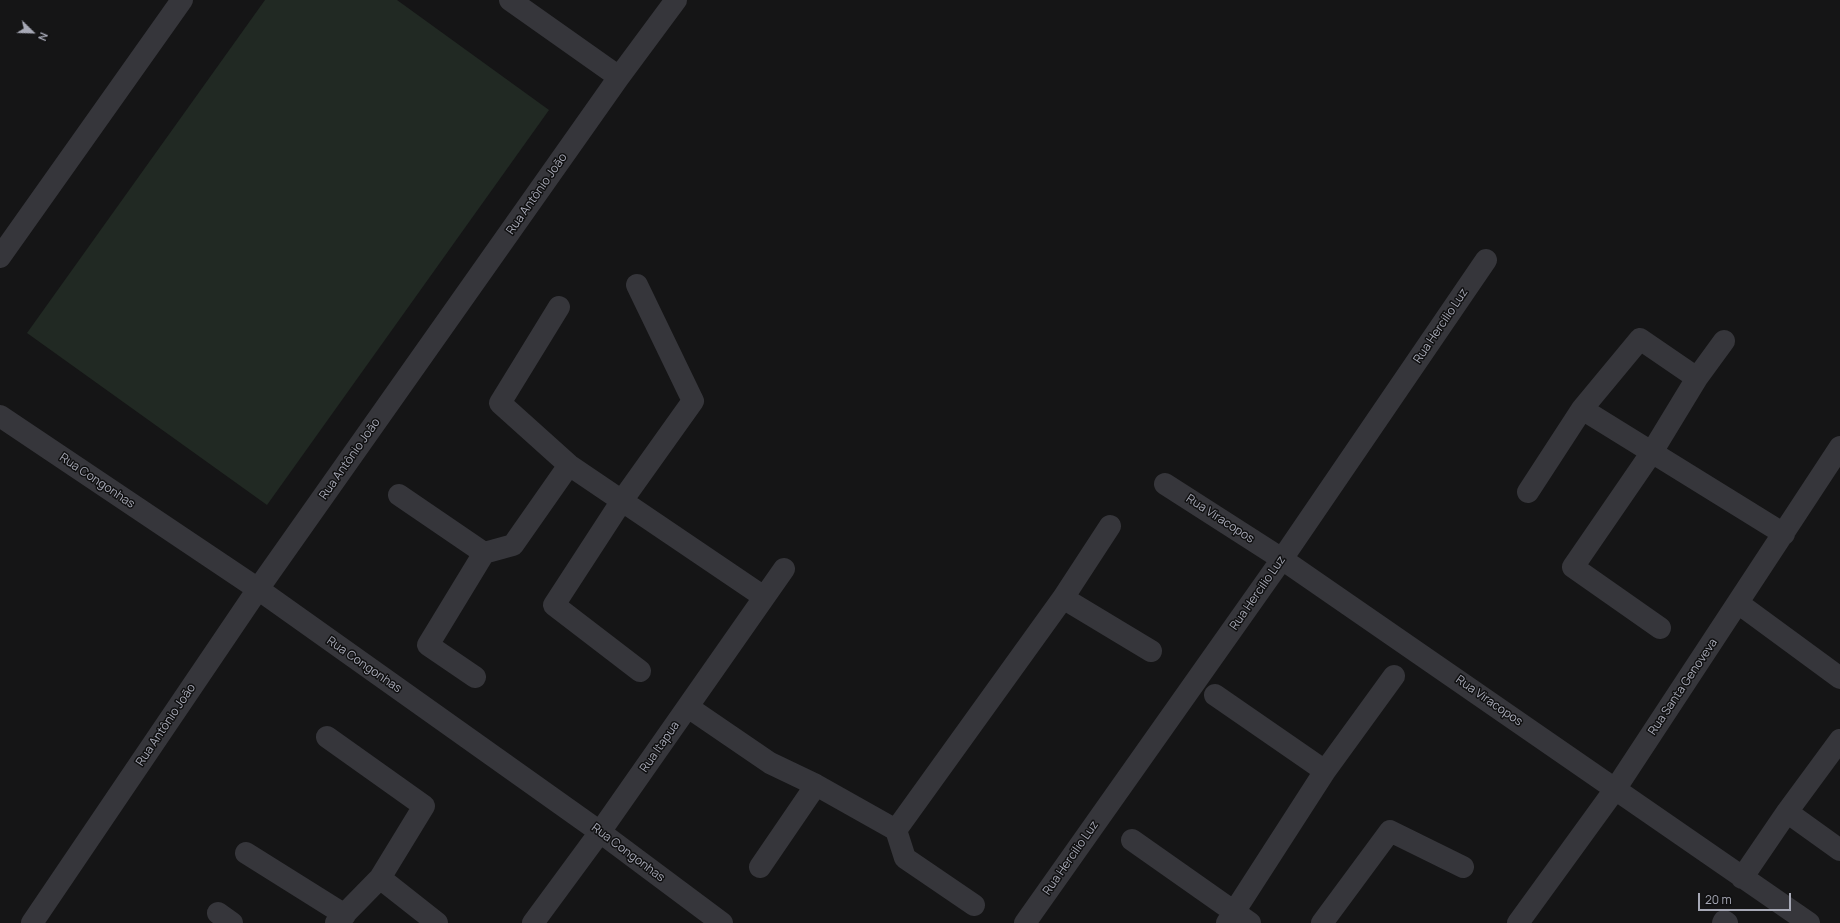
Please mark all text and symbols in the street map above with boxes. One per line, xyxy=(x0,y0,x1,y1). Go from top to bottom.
north arrow xyxy=(12,12,52,52)
text: N xyxy=(35,30,52,43)
street label: Rua Antônio João xyxy=(504,151,570,237)
street label: Rua Hercilio Luz xyxy=(1411,286,1471,366)
street label: Rua Antônio João xyxy=(317,416,383,502)
street label: Rua Congonhas xyxy=(56,450,138,512)
street label: Rua Viracopos xyxy=(1183,492,1257,546)
street label: Rua Hercilio Luz xyxy=(1227,553,1289,633)
street label: Rua Congonhas xyxy=(324,634,404,696)
street label: Rua Santa Genoveva xyxy=(1645,636,1721,738)
street label: Rua Viracopos xyxy=(1453,673,1525,729)
street label: Rua Antônio João xyxy=(133,681,199,769)
street label: Rua Itapua xyxy=(637,719,683,775)
street label: Rua Hercilio Luz xyxy=(1040,818,1102,898)
street label: Rua Congonhas xyxy=(589,821,667,885)
scale bar xyxy=(1700,885,1793,911)
text: 20 m xyxy=(1705,891,1732,908)

